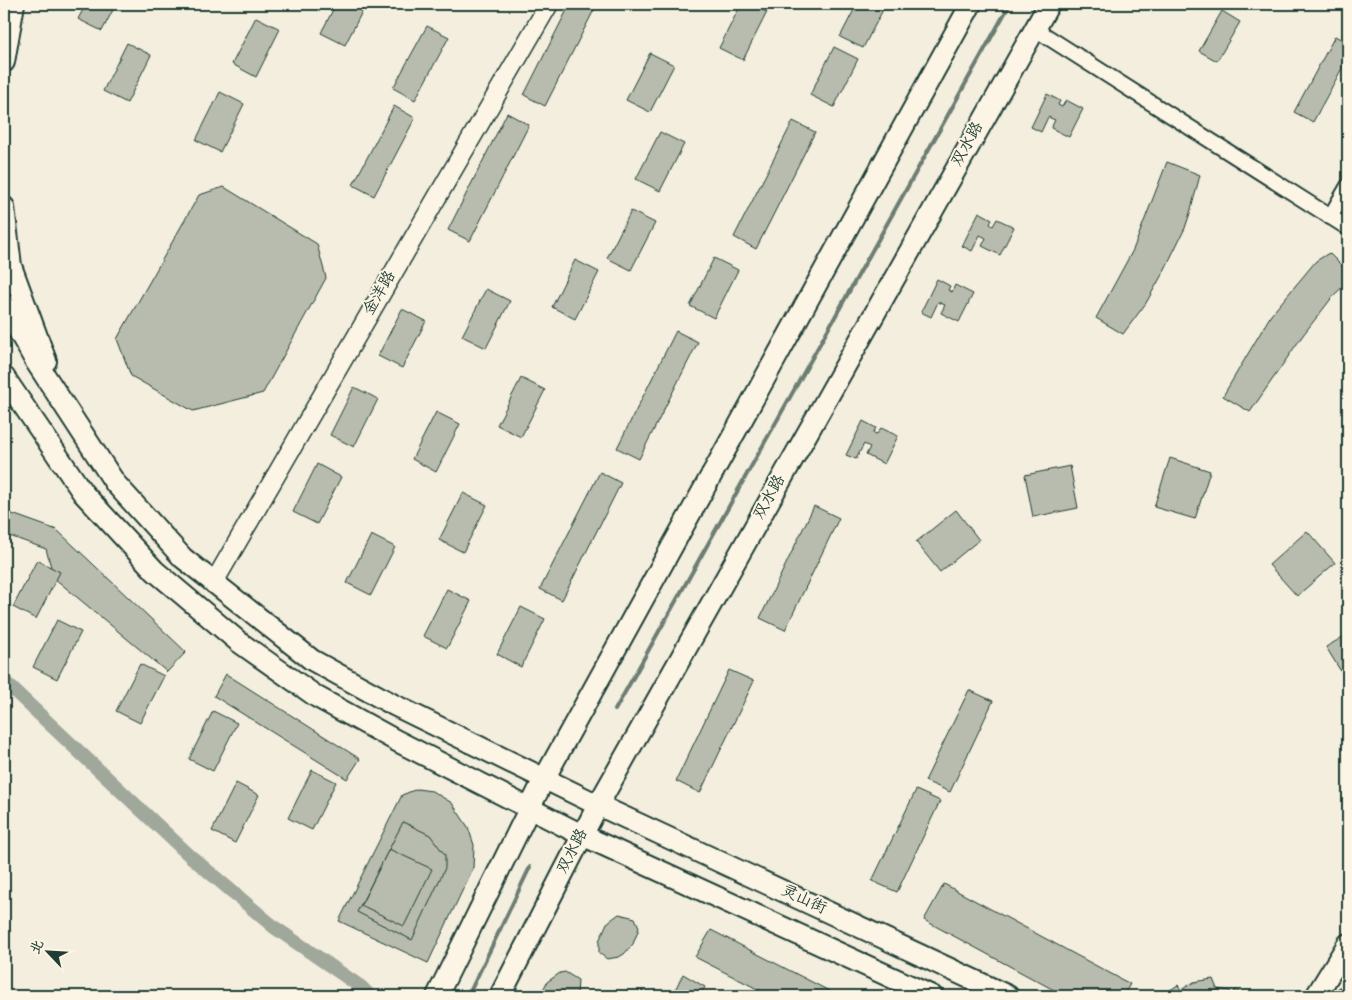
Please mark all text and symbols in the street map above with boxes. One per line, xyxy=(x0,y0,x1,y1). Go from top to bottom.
street label: 双水路 xyxy=(947,118,989,171)
street label: 金洋路 xyxy=(359,267,401,320)
street label: 双水路 xyxy=(749,471,791,524)
street label: 双水路 xyxy=(553,825,593,878)
street label: 灵山街 xyxy=(777,881,829,920)
north arrow xyxy=(22,928,72,978)
text: 北 xyxy=(28,938,49,957)

